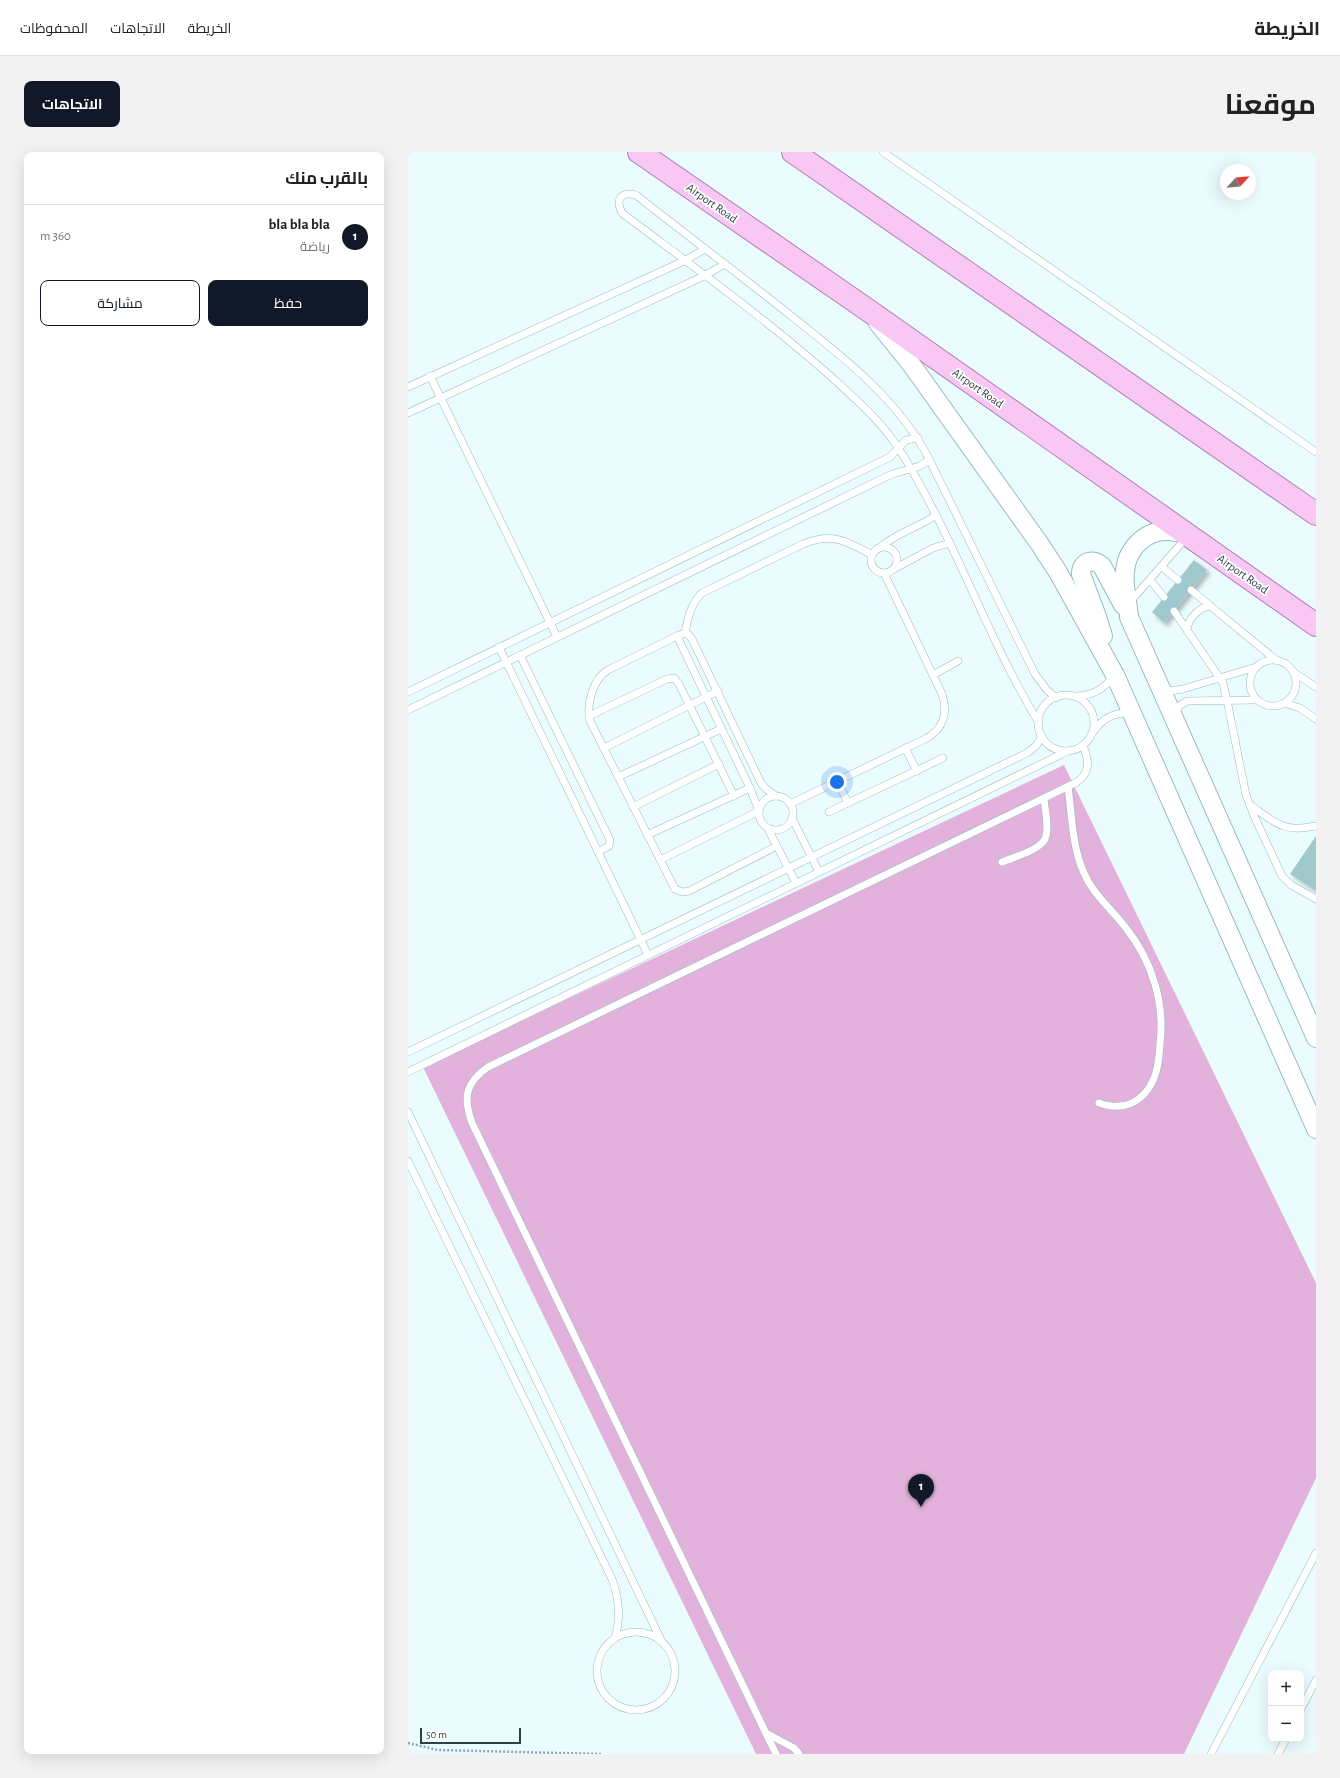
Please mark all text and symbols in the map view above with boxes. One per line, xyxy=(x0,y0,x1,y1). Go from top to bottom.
text: الخريطة xyxy=(1254,20,1320,39)
text: المحفوظات xyxy=(20,22,88,36)
text: الاتجاهات xyxy=(110,22,166,36)
text: الخريطة xyxy=(188,22,231,36)
button: الاتجاهات xyxy=(24,81,120,127)
text: موقعنا xyxy=(1225,92,1316,120)
north arrow xyxy=(1220,164,1256,200)
text: بالقرب منك xyxy=(285,170,368,187)
street label: Airport Road xyxy=(684,181,740,225)
text: bla bla bla xyxy=(268,217,330,232)
text: 360 m xyxy=(40,230,71,243)
text: 1 xyxy=(353,230,357,243)
text: رياضة xyxy=(300,241,330,254)
button: مشاركة xyxy=(40,280,200,326)
button: حفظ xyxy=(208,280,368,326)
street label: Airport Road xyxy=(950,366,1006,410)
street label: Airport Road xyxy=(1215,552,1271,596)
your location xyxy=(827,772,847,792)
pin: 1 xyxy=(908,1474,934,1507)
map controls xyxy=(1268,1670,1304,1742)
button: + xyxy=(1268,1670,1304,1706)
button: − xyxy=(1268,1706,1304,1742)
scale bar xyxy=(420,1726,521,1745)
text: 50 m xyxy=(426,1729,447,1740)

